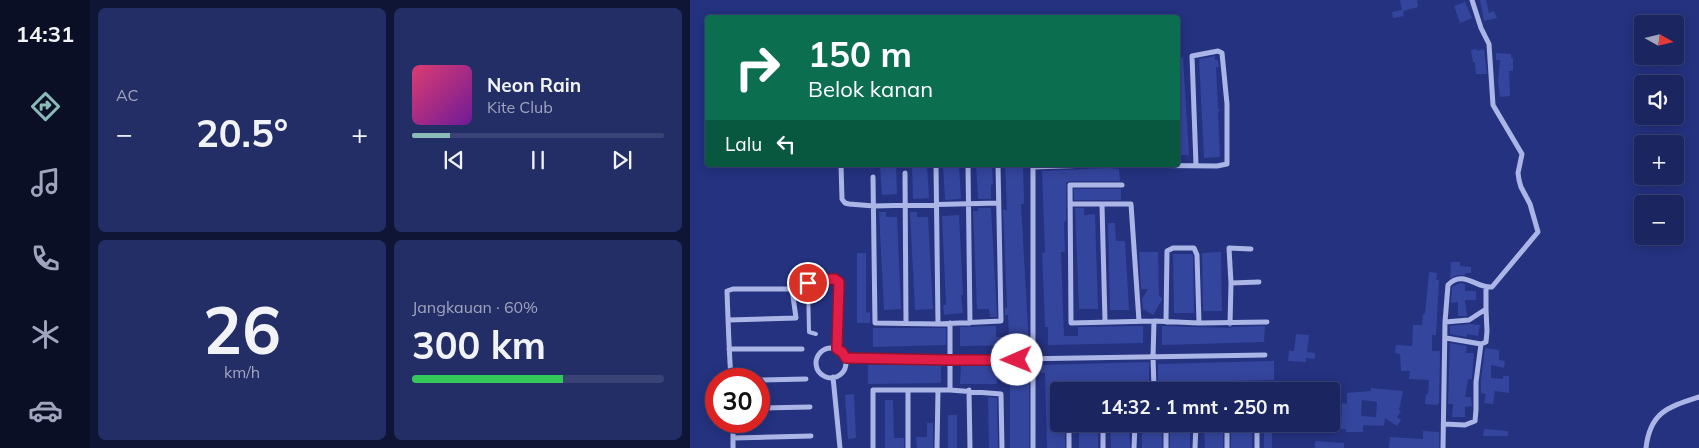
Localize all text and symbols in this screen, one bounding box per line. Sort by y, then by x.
north arrow [1634,15,1684,65]
map controls [1634,15,1684,245]
text: 14:31 [16,20,74,48]
text: 150 m [808,32,912,76]
icon: right [725,35,790,100]
text: Neon Rain [487,73,581,97]
text: Belok kanan [808,75,933,103]
button: sound [1634,75,1684,125]
text: AC [116,85,139,105]
icon: directions [28,89,63,124]
text: Kite Club [487,97,553,117]
text: 20.5° [196,109,288,157]
text: − [116,116,133,151]
text: + [351,116,368,151]
icon: left [772,130,800,158]
text: Lalu [725,132,762,156]
button: + [1634,135,1684,185]
icon: previous [440,146,468,174]
icon: pause [524,146,552,174]
icon: next [608,146,636,174]
icon: music [28,165,63,200]
button: − [1634,195,1684,245]
icon: phone [28,241,63,276]
pin [787,262,829,304]
icon: arrive [794,269,822,297]
text: 26 [203,289,281,370]
text: Jangkauan · 60% [412,297,538,317]
icon: climate [28,317,63,352]
text: 300 km [412,321,546,369]
position arrow [990,333,1042,385]
text: km/h [224,362,260,382]
speed limit sign: 30 [705,368,770,433]
icon: car [28,393,63,428]
text: 14:32 · 1 mnt · 250 m [1100,395,1290,419]

